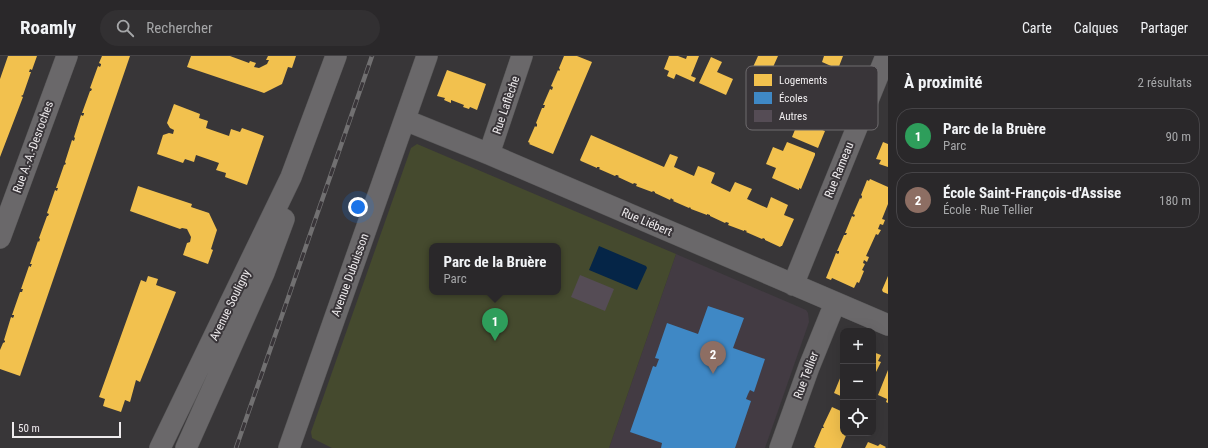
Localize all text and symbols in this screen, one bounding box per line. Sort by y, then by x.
search box [100,10,380,46]
text: Roamly [20,16,76,39]
icon: search [114,17,136,39]
text: Rechercher [146,19,213,37]
text: Carte [1022,20,1052,36]
text: Calques [1074,20,1118,36]
text: Partager [1140,20,1188,36]
legend [746,66,878,130]
text: À proximité [904,72,982,92]
street label: Rue Laflèche [490,74,523,136]
text: Logements [779,74,827,87]
text: 2 résultats [1138,75,1192,90]
text: Écoles [779,92,808,105]
street label: Rue A.-A.-Desroches [10,99,56,195]
text: Autres [779,110,807,123]
text: Parc de la Bruère [943,120,1046,138]
text: 1 [915,129,921,144]
text: 90 m [1165,129,1191,144]
text: Parc [943,138,966,153]
street label: Rue Rameau [821,140,857,200]
text: École Saint-François-d'Assise [943,184,1121,202]
text: 2 [915,193,921,208]
text: 180 m [1159,193,1191,208]
your location [348,197,368,217]
text: École · Rue Tellier [943,202,1033,217]
street label: Rue Liébert [620,205,675,239]
street label: Avenue Dubuisson [329,231,372,318]
popup [429,243,561,295]
text: Parc de la Bruère [443,253,547,271]
street label: Avenue Souligny [207,267,253,343]
text: Parc [443,271,467,286]
pin: 1 [482,308,508,341]
map controls [840,328,876,436]
button: + [840,328,876,364]
pin: 2 [700,341,726,374]
street label: Rue Tellier [791,349,821,400]
button: − [840,364,876,400]
button: locate [840,400,876,436]
scale bar [12,420,121,439]
text: 50 m [18,422,40,435]

